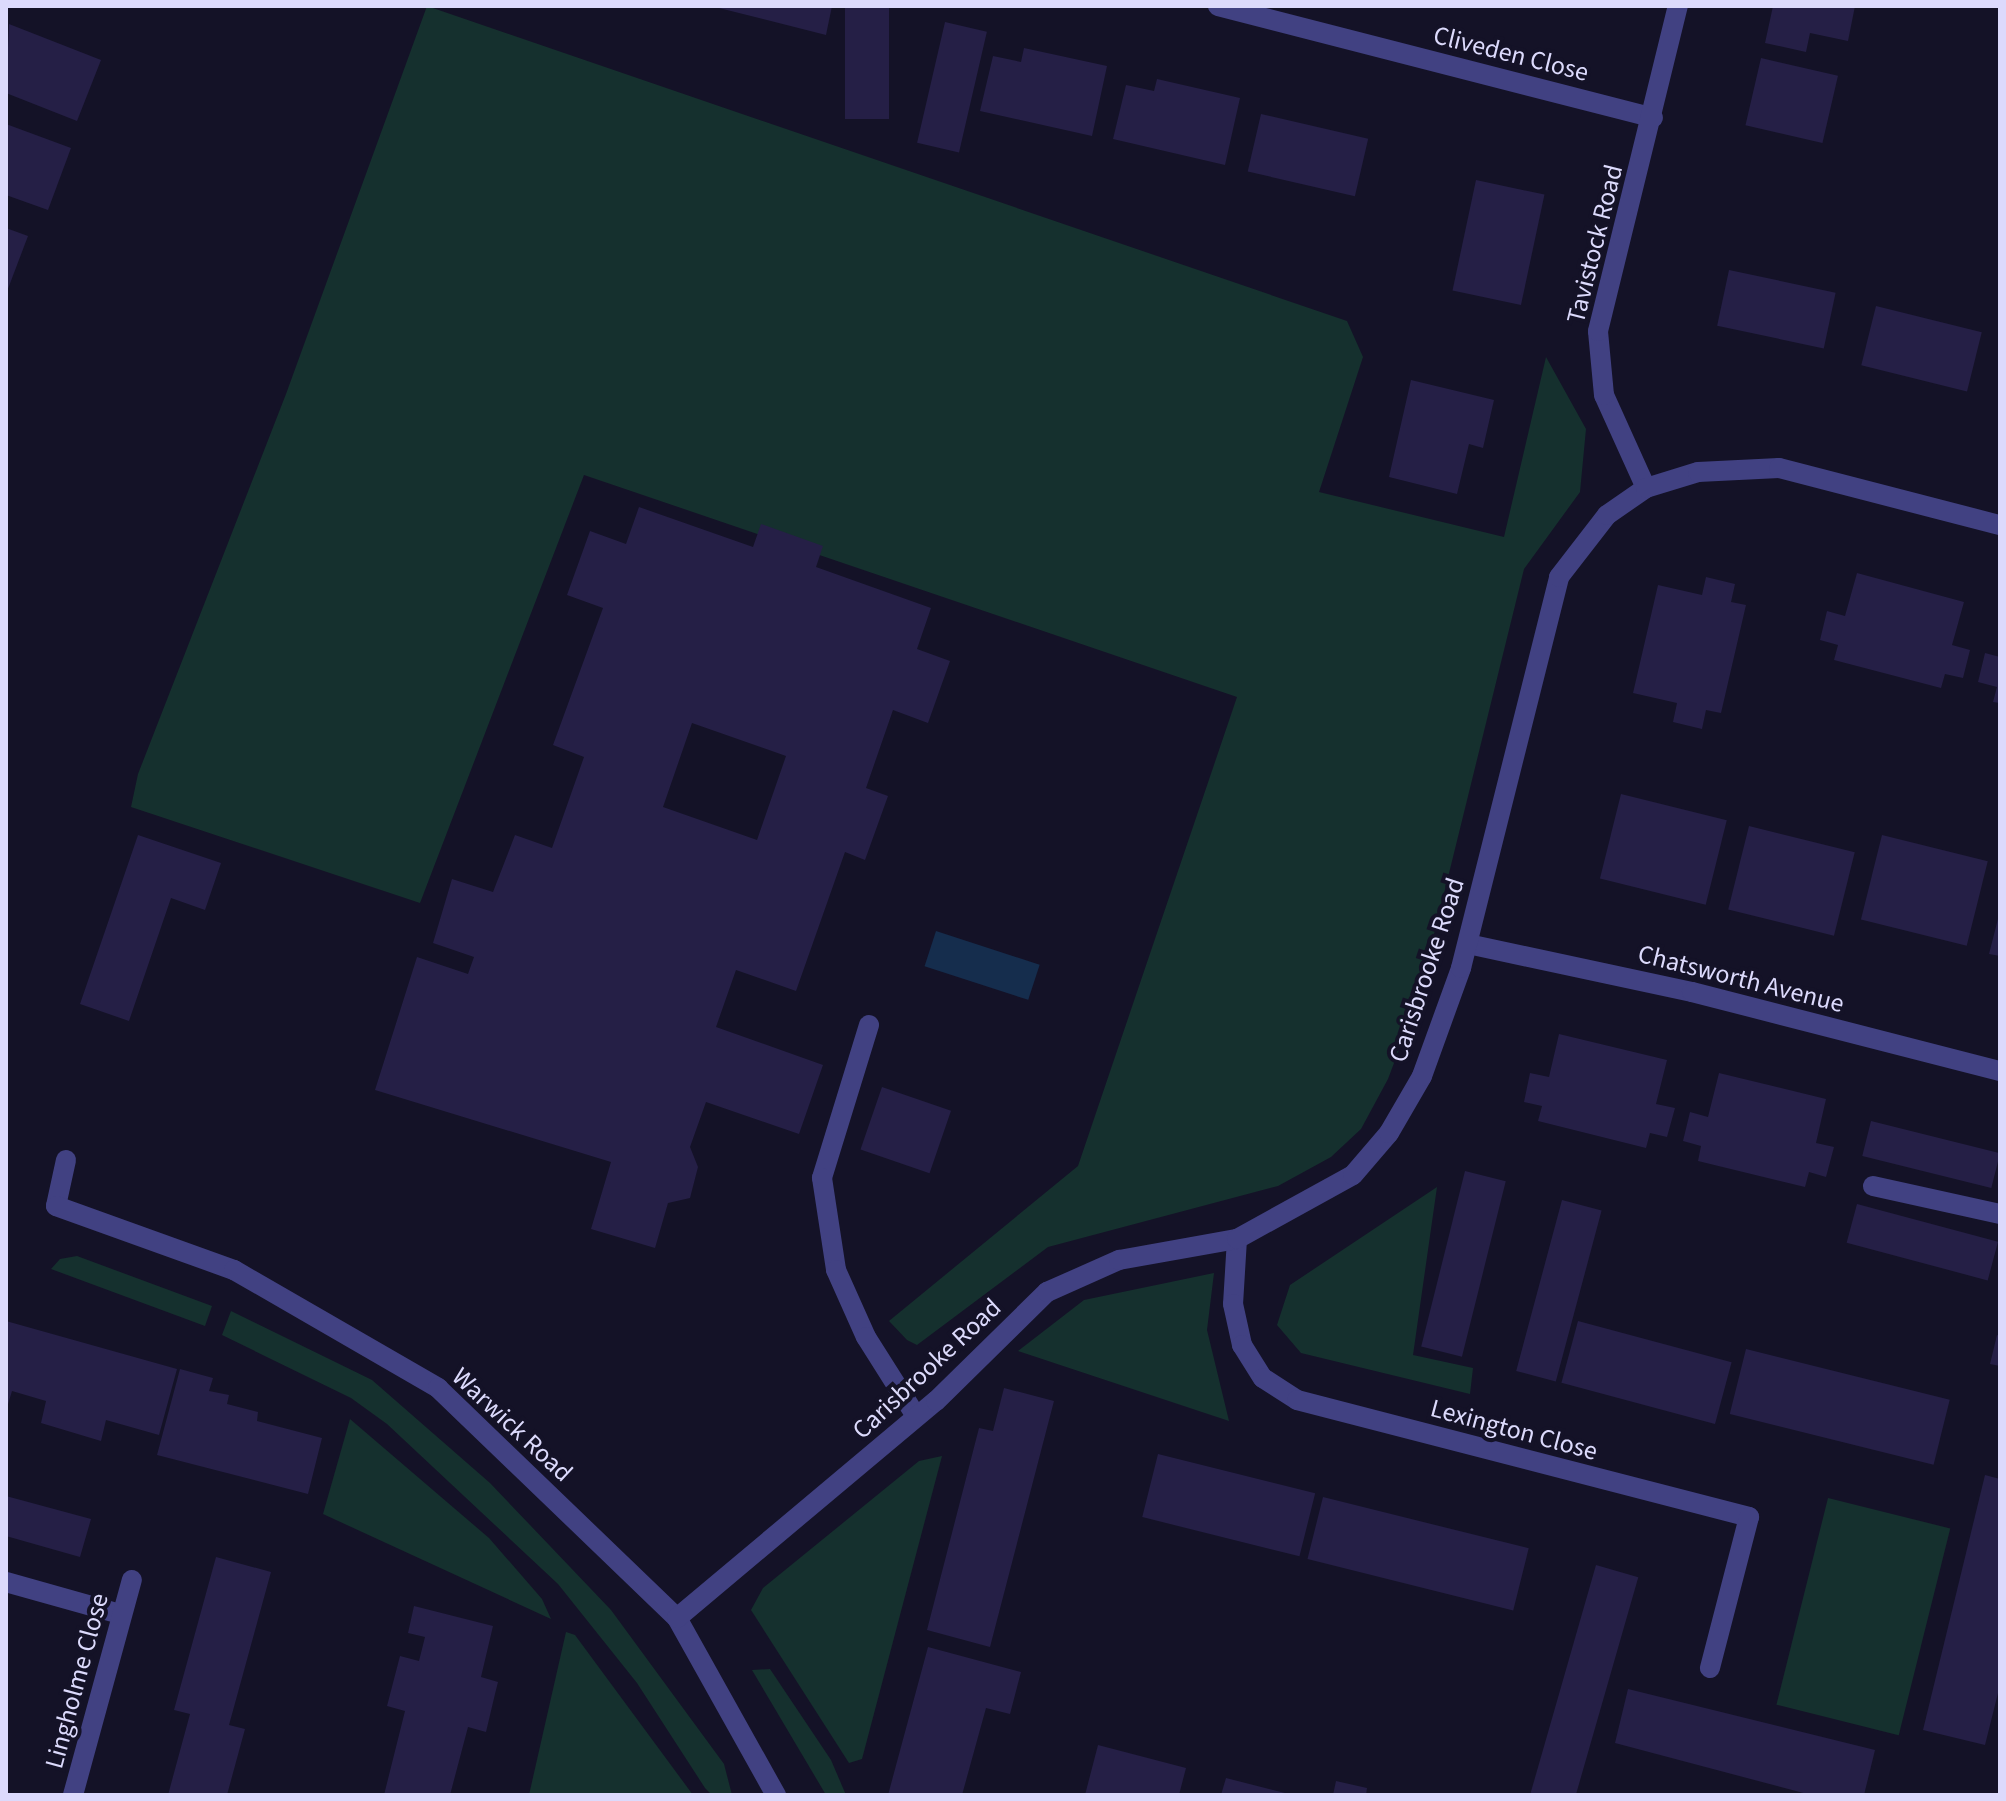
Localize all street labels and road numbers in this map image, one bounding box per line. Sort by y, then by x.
street label: Cliveden Close [1430,20,1592,88]
street label: Tavistock Road [1560,161,1630,327]
street label: Carisbrooke Road [1383,874,1471,1066]
street label: Chatsworth Avenue [1635,938,1847,1020]
street label: Carisbrooke Road [846,1292,1008,1446]
street label: Warwick Road [445,1361,579,1489]
street label: Lexington Close [1427,1393,1601,1467]
street label: Lingholme Close [39,1590,115,1772]

